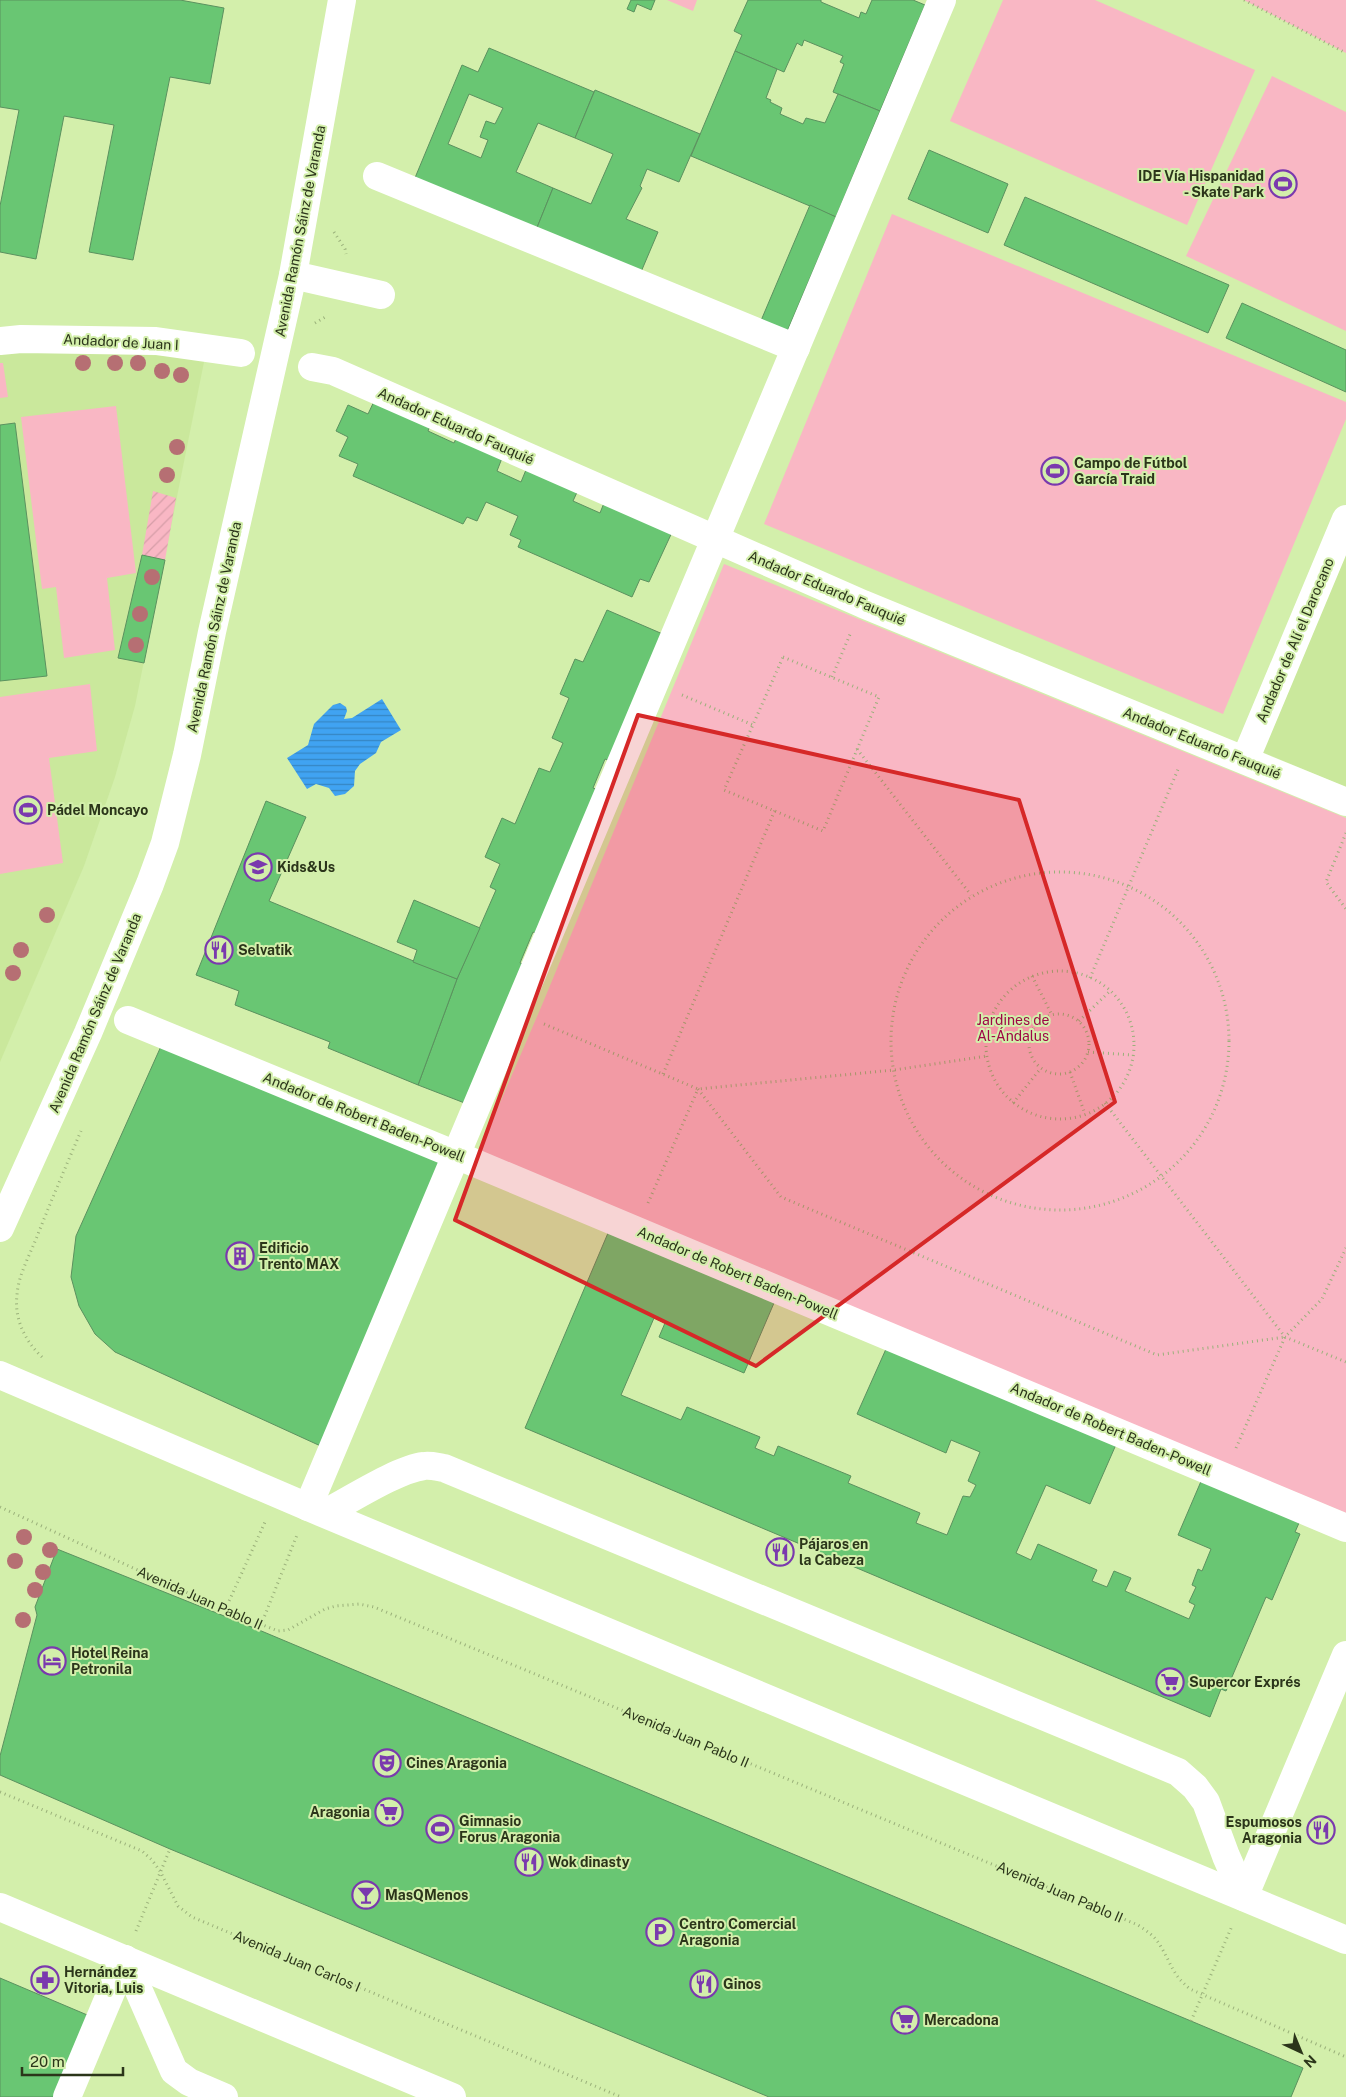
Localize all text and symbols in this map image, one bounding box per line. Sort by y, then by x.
street label: Avenida Ramón Sáinz de Varanda [272,124,328,338]
place label: IDE Vía Hispanidad - Skate Park [1138,168,1264,200]
sports icon: IDE Vía Hispanidad - Skate Park [1268,169,1298,199]
street label: Andador de Juan I [63,331,179,353]
street label: Andador Eduardo Fauquié [376,384,537,468]
place label: Campo de Fútbol García Traid [1074,455,1188,487]
sports icon: Campo de Fútbol García Traid [1040,456,1070,486]
street label: Avenida Ramón Sáinz de Varanda [184,520,244,734]
street label: Andador Eduardo Fauquié [746,548,908,628]
street label: Andador de Alí el Darocano [1253,555,1337,725]
street label: Andador Eduardo Fauquié [1121,704,1283,782]
sports icon: Pádel Moncayo [13,795,43,825]
place label: Pádel Moncayo [47,802,148,818]
school or university icon: Kids&Us [243,852,273,882]
place label: Kids&Us [277,859,335,875]
street label: Avenida Ramón Sáinz de Varanda [46,911,144,1115]
restaurant icon: Selvatik [204,935,234,965]
place label: Selvatik [238,942,292,958]
park label: Jardines de Al-Ándalus [976,1012,1050,1044]
street label: Andador de Robert Baden-Powell [261,1069,467,1165]
street label: Andador de Robert Baden-Powell [635,1223,841,1323]
place label: Edificio Trento MAX [259,1240,339,1272]
building icon: Edificio Trento MAX [225,1241,255,1271]
street label: Andador de Robert Baden-Powell [1008,1379,1214,1479]
place label: Pájaros en la Cabeza [799,1536,868,1568]
restaurant icon: Pájaros en la Cabeza [765,1537,795,1567]
street label: Avenida Juan Pablo II [135,1563,265,1633]
place label: Hotel Reina Petronila [71,1645,148,1677]
hotel icon: Hotel Reina Petronila [37,1646,67,1676]
supermarket icon: Supercor Exprés [1155,1667,1185,1697]
place label: Supercor Exprés [1189,1674,1301,1690]
street label: Avenida Juan Pablo II [620,1703,752,1771]
theatre icon: Cines Aragonia [372,1748,402,1778]
place label: Cines Aragonia [406,1755,507,1771]
supermarket icon: Aragonia [374,1797,404,1827]
place label: Aragonia [310,1804,370,1820]
place label: Gimnasio Forus Aragonia [459,1813,560,1845]
sports icon: Gimnasio Forus Aragonia [425,1814,455,1844]
place label: Espumosos Aragonia [1226,1814,1302,1846]
restaurant icon: Espumosos Aragonia [1306,1815,1336,1845]
restaurant icon: Wok dinasty [514,1847,544,1877]
place label: Wok dinasty [548,1854,630,1870]
street label: Avenida Juan Pablo II [994,1858,1126,1926]
bar icon: MasQMenos [351,1880,381,1910]
place label: MasQMenos [385,1887,468,1903]
place label: Centro Comercial Aragonia [679,1916,797,1948]
parking icon: Centro Comercial Aragonia [645,1917,675,1947]
street label: Avenida Juan Carlos I [231,1927,363,1995]
place label: Hernández Vitoria, Luis [64,1964,143,1996]
pharmacy icon: Hernández Vitoria, Luis [30,1965,60,1995]
restaurant icon: Ginos [689,1969,719,1999]
place label: Ginos [723,1976,761,1992]
supermarket icon: Mercadona [890,2005,920,2035]
place label: Mercadona [924,2012,999,2028]
north arrow [1276,2027,1326,2077]
scale bar [22,2044,124,2076]
text: N [1301,2052,1320,2071]
text: 20 m [30,2053,65,2070]

